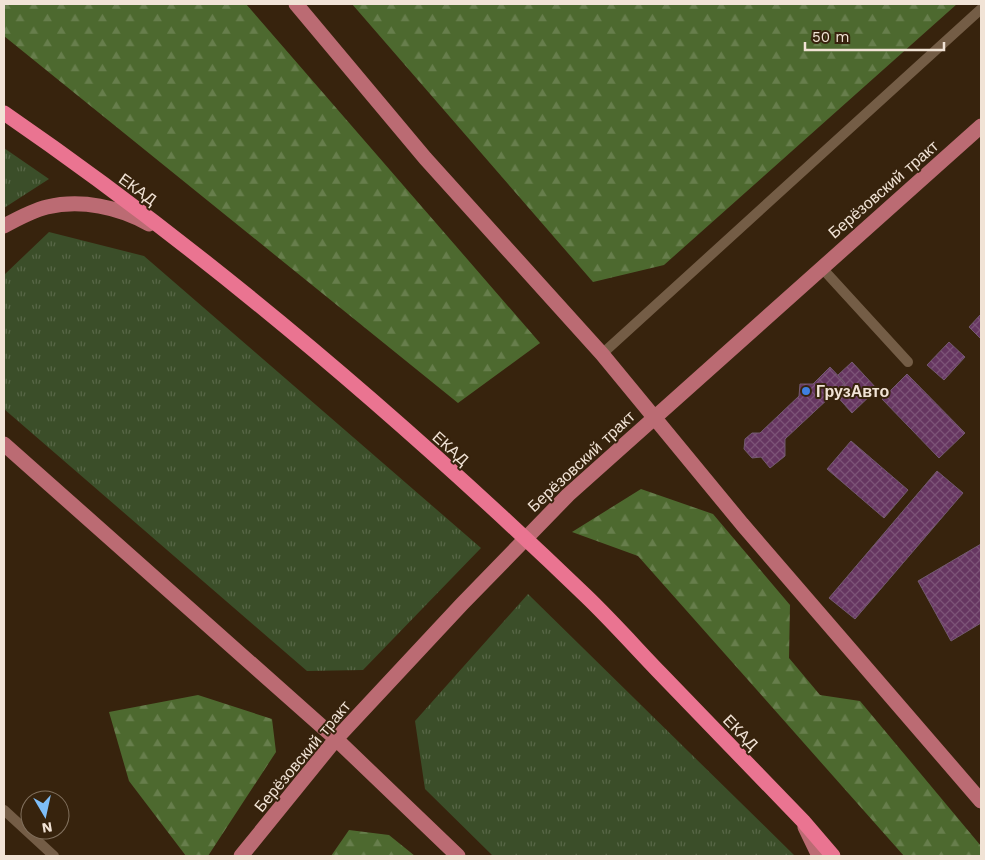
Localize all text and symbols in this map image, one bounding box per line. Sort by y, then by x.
scale bar [805,20,944,52]
text: 50 m [812,28,849,46]
street label: Берёзовский тракт [824,136,943,242]
street label: ЕКАД [115,169,160,210]
place label: ГрузАвто [816,382,889,401]
marker: ГрузАвто [800,385,812,397]
street label: Берёзовский тракт [524,406,639,516]
street label: ЕКАД [429,427,473,470]
street label: Берёзовский тракт [250,696,355,816]
street label: ЕКАД [719,711,762,754]
north arrow [20,790,70,840]
text: N [41,819,53,837]

